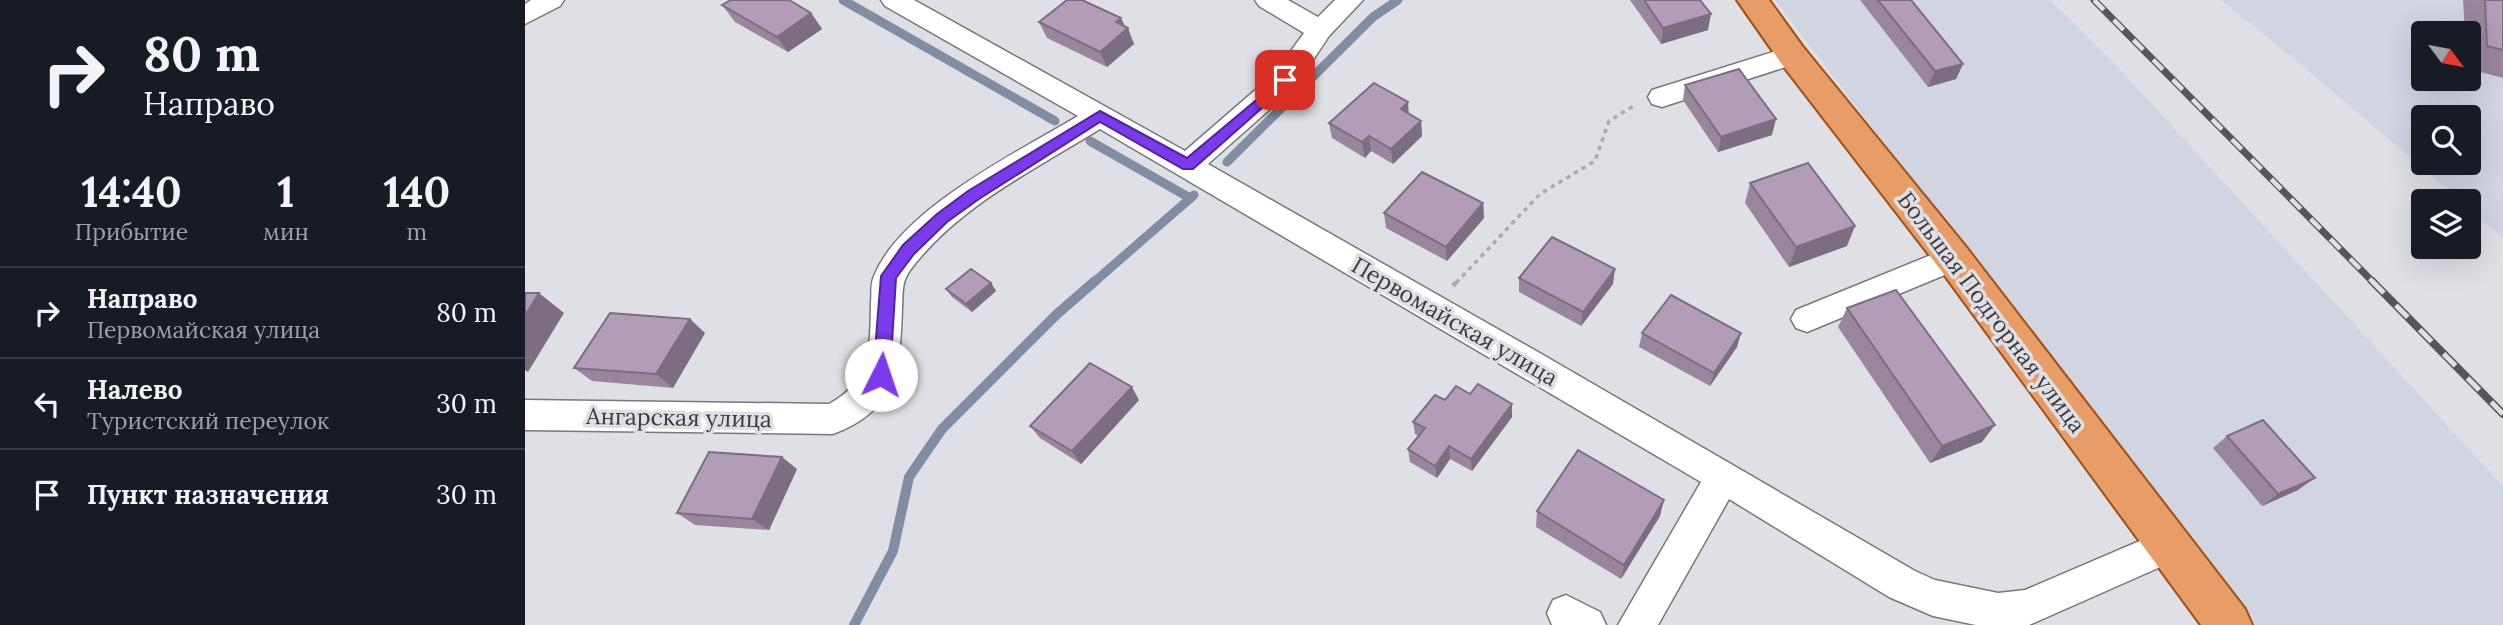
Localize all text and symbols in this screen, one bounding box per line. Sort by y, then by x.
north arrow [2411,21,2481,91]
map controls [2411,21,2481,259]
text: 80 m [143,22,260,84]
icon: right [28,28,119,119]
pin [1255,50,1315,110]
icon: arrive [1266,61,1304,99]
text: Направо [143,83,275,124]
button: search [2411,105,2481,175]
text: 14:40 [81,165,182,219]
text: 1 [277,165,294,219]
text: 140 [383,165,450,219]
street label: Большая Подгорная улица [1892,186,2092,439]
button: layers [2411,189,2481,259]
text: Прибытие [75,217,188,246]
text: мин [263,217,309,246]
text: m [407,217,427,246]
street label: Первомайская улица [1347,250,1563,392]
text: Направо [87,282,198,315]
icon: right [28,294,66,332]
text: 80 m [436,296,497,329]
text: Первомайская улица [87,315,320,344]
position arrow [844,338,918,412]
text: Налево [87,373,183,406]
icon: left [28,385,66,423]
text: 30 m [436,387,497,420]
street label: Ангарская улица [585,401,772,433]
text: Туристский переулок [87,406,329,435]
icon: arrive [28,476,66,514]
text: Пункт назначения [87,478,329,511]
text: 30 m [436,478,497,511]

